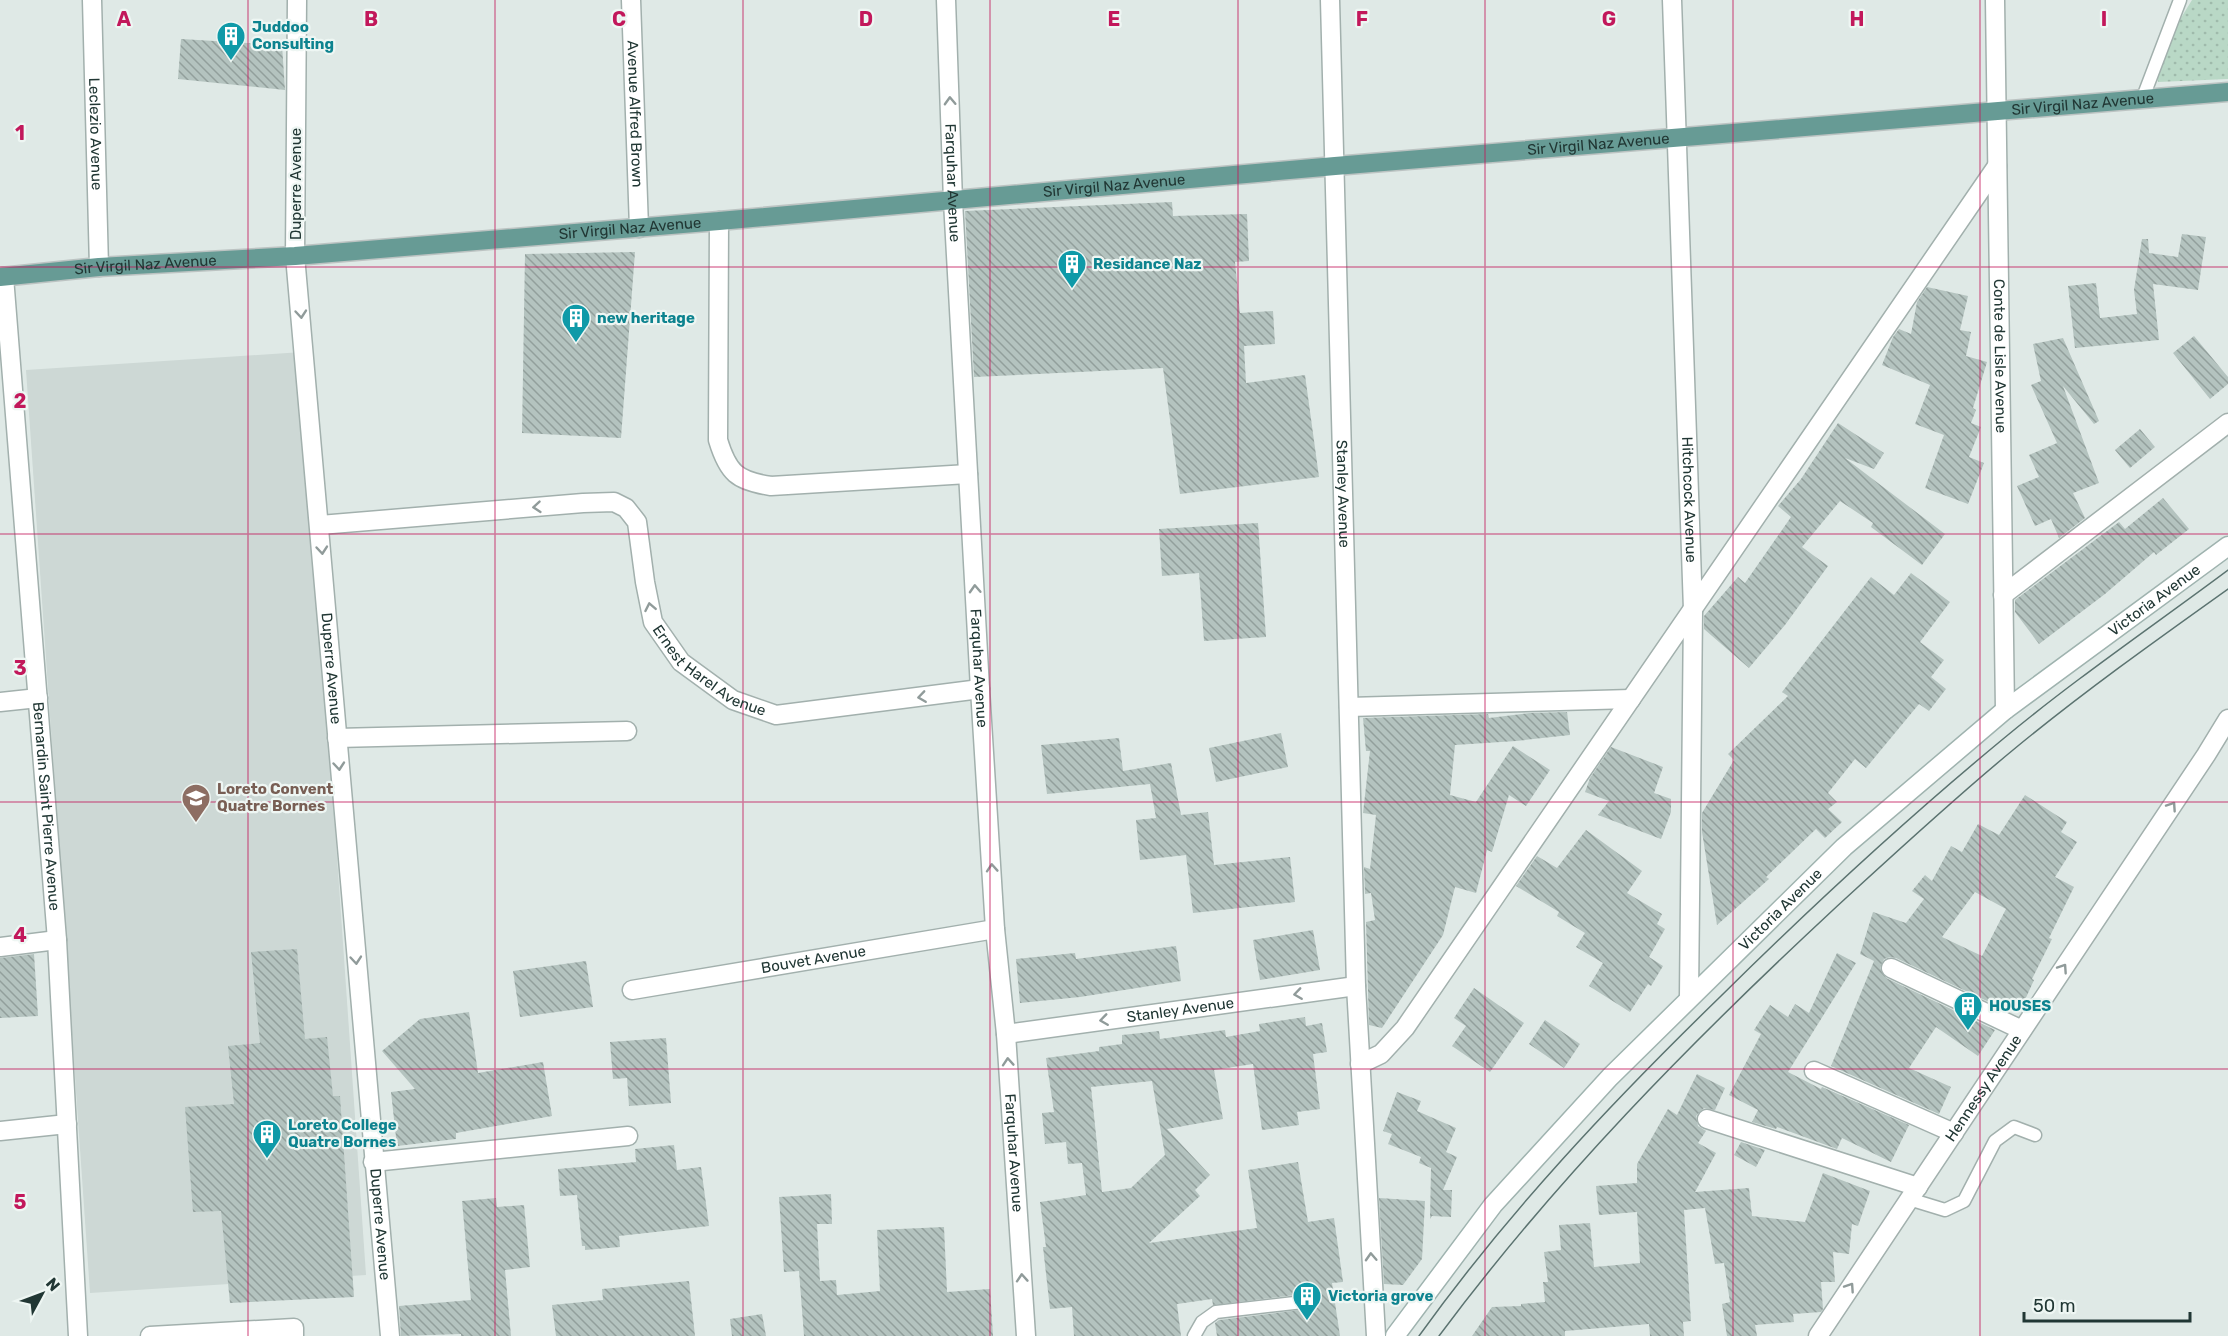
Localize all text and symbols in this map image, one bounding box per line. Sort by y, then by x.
text: A [117,7,132,31]
text: B [364,7,378,31]
text: C [612,7,626,31]
text: D [859,7,873,31]
text: E [1108,7,1120,31]
text: F [1356,7,1368,31]
text: G [1602,7,1616,31]
text: H [1850,7,1864,31]
text: I [2101,7,2107,31]
place label: Juddoo Consulting [252,18,334,53]
building icon: Juddoo Consulting [215,20,247,62]
street label: Avenue Alfred Brown [623,40,647,188]
street label: Leclezio Avenue [85,77,106,191]
street label: Sir Virgil Naz Avenue [2011,89,2155,119]
one-way arrow [943,96,956,105]
text: 1 [15,121,25,145]
street label: Farquhar Avenue [941,123,964,243]
street label: Duperre Avenue [287,128,305,240]
street label: Sir Virgil Naz Avenue [1527,129,1670,159]
street label: Sir Virgil Naz Avenue [1042,170,1186,201]
street label: Sir Virgil Naz Avenue [558,214,702,243]
building icon: Residance Naz [1056,248,1088,290]
street label: Sir Virgil Naz Avenue [73,251,217,278]
place label: Residance Naz [1093,255,1202,273]
street label: Conte de Lisle Avenue [1990,279,2010,433]
building icon: new heritage [560,302,592,344]
place label: new heritage [597,309,695,327]
one-way arrow [294,310,307,319]
text: 2 [14,389,27,413]
street label: Hitchcock Avenue [1678,436,1700,563]
street label: Stanley Avenue [1333,440,1353,548]
one-way arrow [532,500,541,513]
one-way arrow [315,546,328,555]
street label: Victoria Avenue [2105,560,2204,640]
one-way arrow [968,585,981,594]
one-way arrow [644,602,657,612]
street label: Farquhar Avenue [967,608,991,728]
street label: Duperre Avenue [317,612,345,725]
street label: Ernest Harel Avenue [649,621,768,720]
text: 3 [13,656,27,680]
one-way arrow [918,690,927,703]
street label: Bernardin Saint Pierre Avenue [29,701,64,911]
one-way arrow [333,761,346,770]
place label: Loreto Convent Quatre Bornes [217,780,333,815]
school or university icon: Loreto Convent Quatre Bornes [180,782,212,824]
one-way arrow [2165,802,2176,813]
one-way arrow [985,863,998,872]
street label: Victoria Avenue [1735,865,1826,954]
text: 4 [13,923,27,947]
street label: Bouvet Avenue [760,942,867,977]
one-way arrow [349,955,362,964]
one-way arrow [2056,964,2068,974]
one-way arrow [1293,988,1302,1000]
building icon: HOUSES [1952,990,1984,1032]
street label: Stanley Avenue [1126,994,1235,1026]
place label: HOUSES [1989,997,2051,1015]
one-way arrow [1100,1014,1109,1026]
street label: Hennessy Avenue [1941,1031,2026,1145]
one-way arrow [1001,1058,1014,1067]
street label: Farquhar Avenue [1001,1093,1027,1213]
place label: Loreto College Quatre Bornes [288,1116,397,1151]
building icon: Loreto College Quatre Bornes [251,1118,283,1160]
street label: Duperre Avenue [366,1168,394,1281]
text: 5 [14,1190,27,1214]
one-way arrow [1365,1252,1378,1261]
north arrow [12,1264,72,1324]
one-way arrow [1016,1273,1029,1282]
text: N [42,1274,64,1295]
building icon: Victoria grove [1291,1280,1323,1322]
one-way arrow [1843,1283,1854,1294]
scale bar [2024,1285,2190,1323]
place label: Victoria grove [1328,1287,1433,1305]
text: 50 m [2033,1295,2076,1317]

